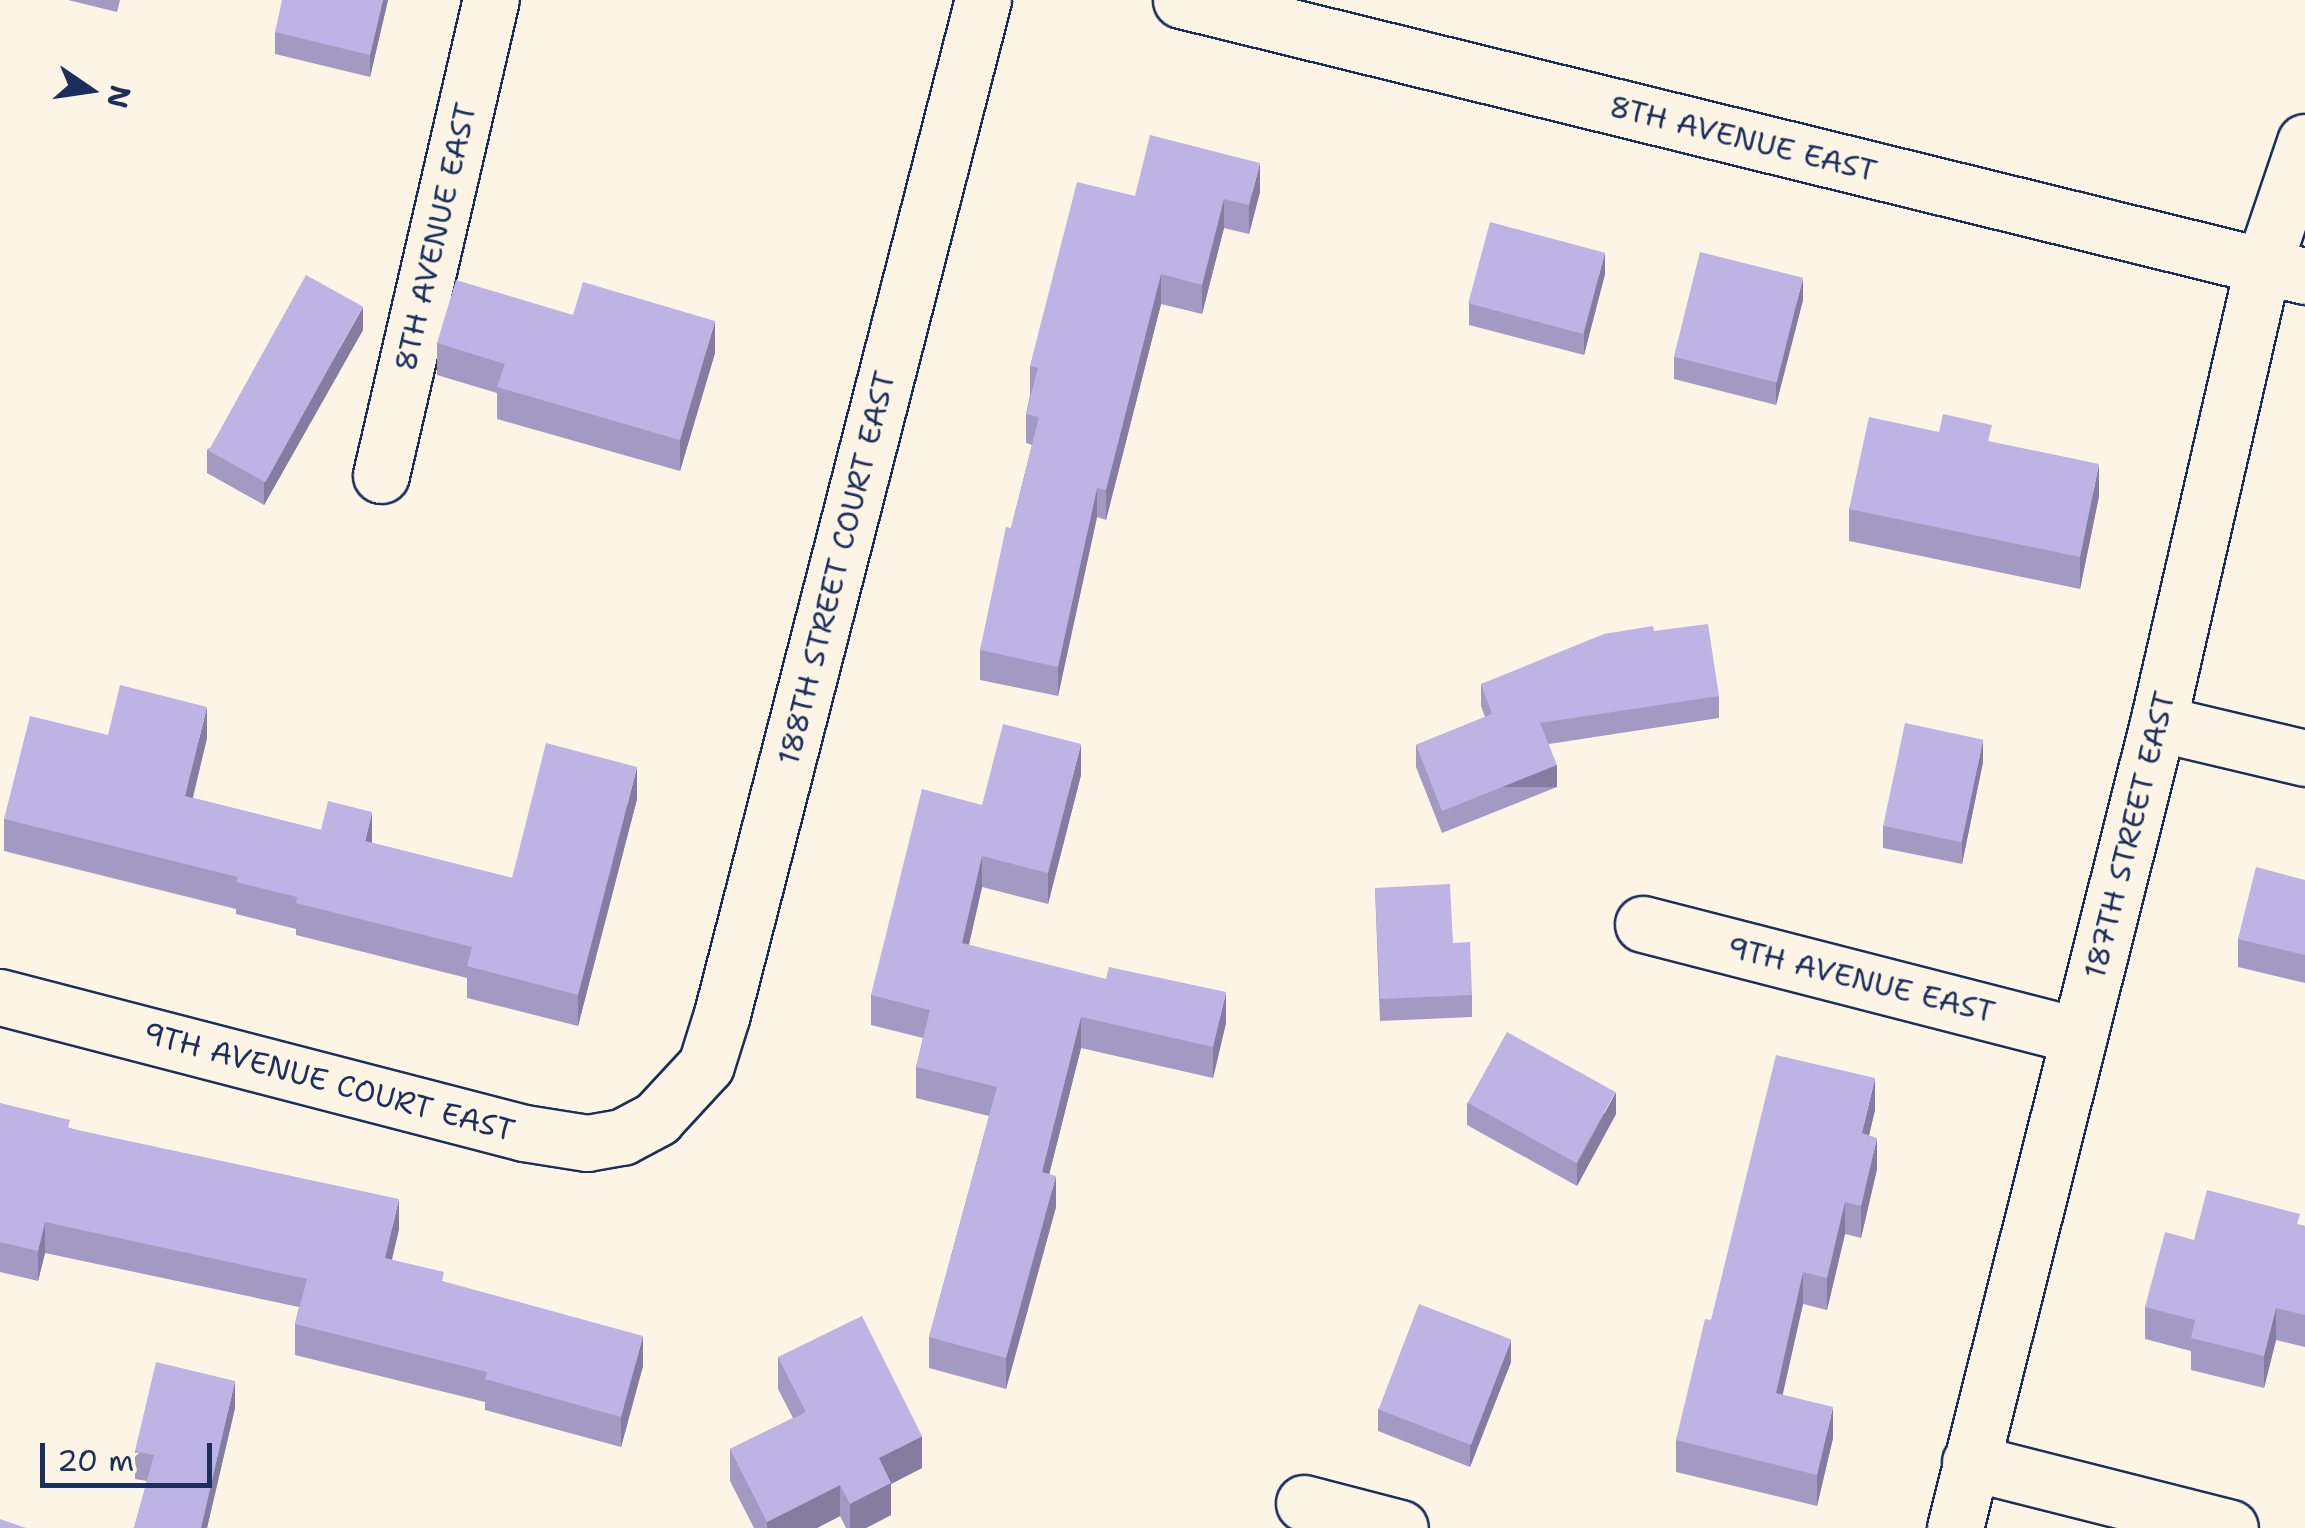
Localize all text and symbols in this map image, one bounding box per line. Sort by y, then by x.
north arrow [40,40,140,140]
text: N [98,82,140,112]
street label: 8TH AVENUE EAST [1606,88,1880,190]
street label: 8TH AVENUE EAST [388,99,484,375]
street label: 188TH STREET COURT EAST [771,367,903,769]
street label: 187TH STREET EAST [2077,688,2183,982]
street label: 9TH AVENUE EAST [1723,929,1999,1031]
street label: 9TH AVENUE COURT EAST [139,1015,519,1149]
scale bar [45,1423,218,1485]
text: 20 m [57,1440,134,1481]

